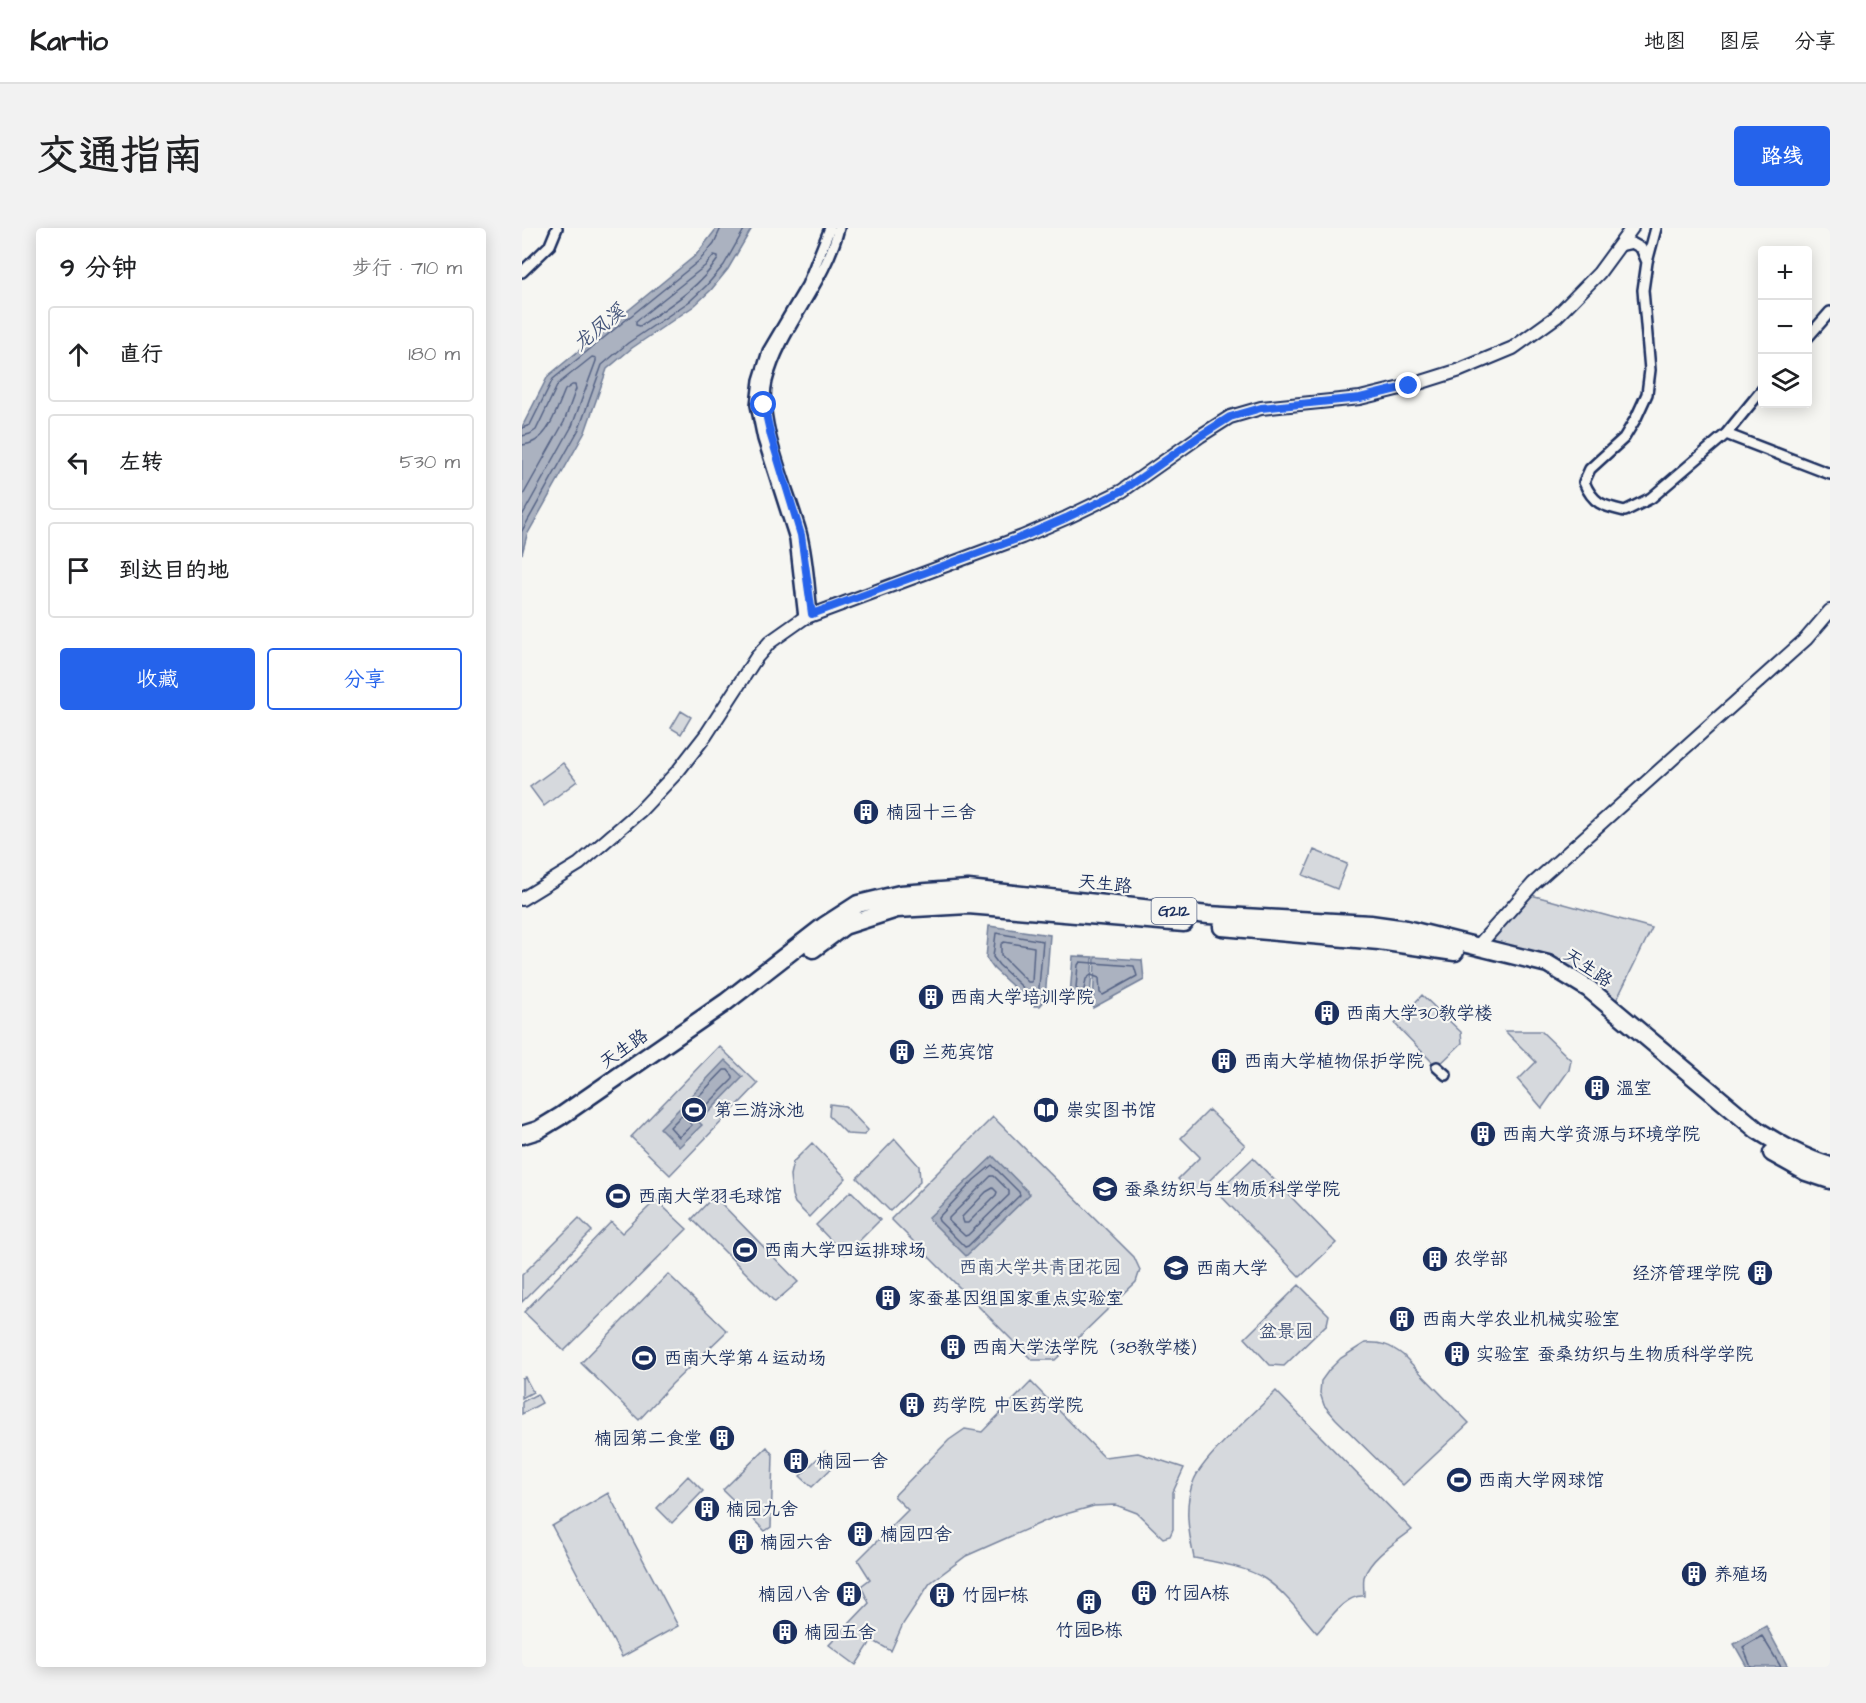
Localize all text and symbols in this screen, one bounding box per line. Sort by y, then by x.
text: Kartio [30,22,108,61]
text: 地图 [1644,27,1686,56]
text: 图层 [1719,27,1761,56]
text: 分享 [1794,27,1836,56]
button: 路线 [1734,126,1830,186]
text: 交通指南 [36,128,204,186]
map controls [1758,246,1812,408]
button: + [1758,246,1812,300]
text: 9 分钟 [60,250,137,286]
text: 步行 · 710 m [352,254,462,282]
water label: 龙凤溪 [567,298,632,358]
button: − [1758,300,1812,354]
icon: ahead [62,338,95,371]
text: 直行 [119,339,163,370]
text: 180 m [408,340,460,368]
button: layers [1758,354,1812,408]
route end [1395,372,1421,398]
route start [750,391,776,417]
icon: left [62,446,95,479]
text: 左转 [119,447,163,478]
text: 530 m [399,448,460,476]
icon: arrive [62,554,95,587]
text: 到达目的地 [119,555,229,586]
button: 收藏 [60,648,255,710]
button: 分享 [267,648,462,710]
building icon: 楠园十三舍 [851,797,881,827]
place label: 楠园十三舍 [886,800,976,825]
street label: 天生路 [1077,869,1133,899]
road number: G212 [1152,898,1196,924]
street label: 天生路 [1559,943,1617,993]
building icon: 西南大学培训学院 [916,982,946,1012]
place label: 西南大学培训学院 [950,985,1094,1010]
building icon: 西南大学30教学楼 [1312,998,1342,1028]
place label: 西南大学30教学楼 [1346,1001,1493,1026]
street label: 天生路 [595,1023,653,1075]
building icon: 兰苑宾馆 [887,1037,917,1067]
place label: 兰苑宾馆 [922,1040,994,1065]
building icon: 西南大学植物保护学院 [1209,1046,1239,1076]
place label: 西南大学植物保护学院 [1244,1049,1424,1074]
building icon: 温室 [1582,1073,1612,1103]
place label: 温室 [1616,1076,1652,1101]
sports icon: 第三游泳池 [679,1095,709,1125]
library icon: 崇实图书馆 [1031,1095,1061,1125]
place label: 第三游泳池 [714,1098,804,1123]
place label: 崇实图书馆 [1066,1098,1156,1123]
building icon: 西南大学资源与环境学院 [1468,1119,1498,1149]
place label: 西南大学资源与环境学院 [1502,1122,1700,1147]
school or university icon: 蚕桑纺织与生物质科学学院 [1090,1174,1120,1204]
place label: 蚕桑纺织与生物质科学学院 [1124,1177,1340,1202]
sports icon: 西南大学羽毛球馆 [603,1181,633,1211]
place label: 西南大学羽毛球馆 [638,1184,782,1209]
sports icon: 西南大学四运排球场 [730,1235,760,1265]
place label: 西南大学四运排球场 [764,1238,926,1263]
building icon: 农学部 [1420,1244,1450,1274]
place label: 农学部 [1454,1247,1508,1272]
school or university icon: 西南大学 [1161,1253,1191,1283]
park label: 西南大学共青团花园 [959,1255,1121,1280]
place label: 西南大学 [1196,1256,1268,1281]
building icon: 经济管理学院 [1745,1258,1775,1288]
place label: 经济管理学院 [1632,1261,1740,1286]
building icon: 家蚕基因组国家重点实验室 [873,1283,903,1313]
place label: 家蚕基因组国家重点实验室 [908,1286,1124,1311]
building icon: 西南大学农业机械实验室 [1387,1304,1417,1334]
place label: 西南大学农业机械实验室 [1422,1307,1620,1332]
park label: 盆景园 [1259,1319,1313,1344]
building icon: 西南大学法学院（38教学楼） [938,1332,968,1362]
place label: 西南大学法学院（38教学楼） [972,1335,1209,1360]
building icon: 实验室 蚕桑纺织与生物质科学学院 [1442,1339,1472,1369]
place label: 实验室 蚕桑纺织与生物质科学学院 [1476,1342,1753,1367]
sports icon: 西南大学第４运动场 [629,1343,659,1373]
place label: 西南大学第４运动场 [664,1346,826,1371]
building icon: 药学院 中医药学院 [897,1390,927,1420]
place label: 药学院 中医药学院 [932,1393,1083,1418]
building icon: 楠园第二食堂 [707,1423,737,1453]
place label: 楠园第二食堂 [594,1426,702,1451]
building icon: 楠园一舍 [781,1446,811,1476]
place label: 楠园一舍 [816,1449,888,1474]
sports icon: 西南大学网球馆 [1444,1465,1474,1495]
place label: 西南大学网球馆 [1478,1468,1604,1493]
building icon: 楠园九舍 [692,1494,722,1524]
place label: 楠园九舍 [726,1497,798,1522]
building icon: 楠园四舍 [845,1519,875,1549]
place label: 楠园四舍 [880,1522,952,1547]
building icon: 楠园六舍 [726,1527,756,1557]
place label: 楠园六舍 [760,1530,832,1555]
building icon: 养殖场 [1679,1559,1709,1589]
place label: 养殖场 [1714,1562,1768,1587]
building icon: 竹园A栋 [1129,1578,1159,1608]
building icon: 楠园八舍 [834,1579,864,1609]
building icon: 竹园F栋 [927,1580,957,1610]
place label: 竹园A栋 [1164,1581,1230,1606]
place label: 楠园八舍 [758,1582,830,1607]
place label: 竹园F栋 [962,1583,1028,1608]
building icon: 竹园B栋 [1074,1587,1104,1617]
building icon: 楠园五舍 [770,1617,800,1647]
place label: 竹园B栋 [1056,1618,1122,1643]
place label: 楠园五舍 [804,1620,876,1645]

